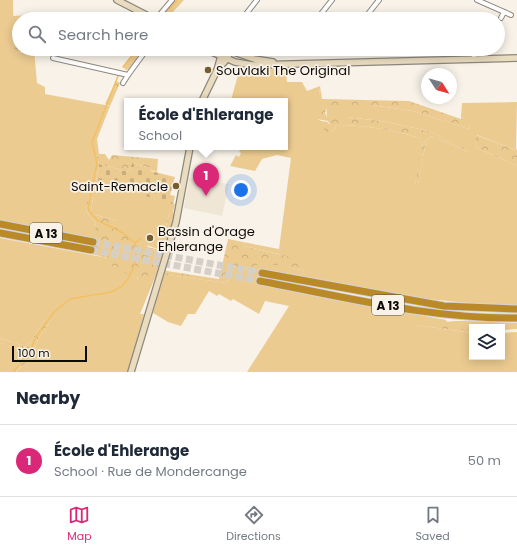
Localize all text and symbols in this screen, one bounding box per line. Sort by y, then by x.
search box [12,12,505,56]
icon: search [26,23,48,45]
text: Search here [58,24,148,45]
place label: Souvlaki The Original [216,61,350,80]
marker: Souvlaki The Original [203,65,213,75]
north arrow [421,68,457,104]
popup [124,98,288,150]
text: École d'Ehlerange [138,104,274,125]
text: School [138,126,182,145]
pin: 1 [193,163,219,196]
place label: Saint-Remacle [71,177,168,196]
your location [231,180,251,200]
marker: Saint-Remacle [171,181,181,191]
place label: Bassin d'Orage Ehlerange [158,222,255,256]
road number: A 13 [30,223,62,243]
marker: Bassin d'Orage Ehlerange [145,233,155,243]
road number: A 13 [372,295,404,315]
map controls [469,324,505,360]
button: layers [469,324,505,360]
scale bar [12,344,87,363]
text: 100 m [18,345,50,361]
text: Nearby [16,386,80,410]
text: École d'Ehlerange [54,440,189,461]
text: 1 [27,451,31,470]
text: 50 m [468,451,501,470]
text: School · Rue de Mondercange [54,462,247,481]
tab: Map [67,504,92,545]
tab: Directions [226,504,281,545]
tab: Saved [415,504,450,545]

